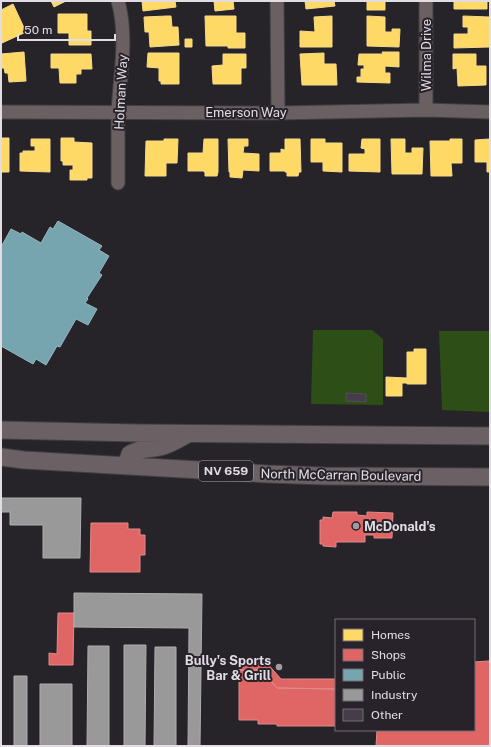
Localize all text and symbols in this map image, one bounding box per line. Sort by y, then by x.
scale bar [18,16,115,42]
street label: Wilma Drive [419,19,434,91]
text: 50 m [24,23,52,37]
street label: Holman Way [112,54,130,130]
street label: Emerson Way [205,105,287,120]
road number: NV 659 [199,461,253,481]
street label: North McCarran Boulevard [260,466,422,484]
place label: McDonald's [364,519,436,534]
marker: McDonald's [351,521,361,531]
legend [335,619,475,731]
text: Homes [371,628,410,642]
text: Shops [371,648,406,662]
place label: Bully's Sports Bar & Grill [185,653,271,683]
marker: Bully's Sports Bar & Grill [274,662,284,672]
text: Public [371,668,406,682]
text: Industry [371,688,418,702]
text: Other [371,708,403,722]

